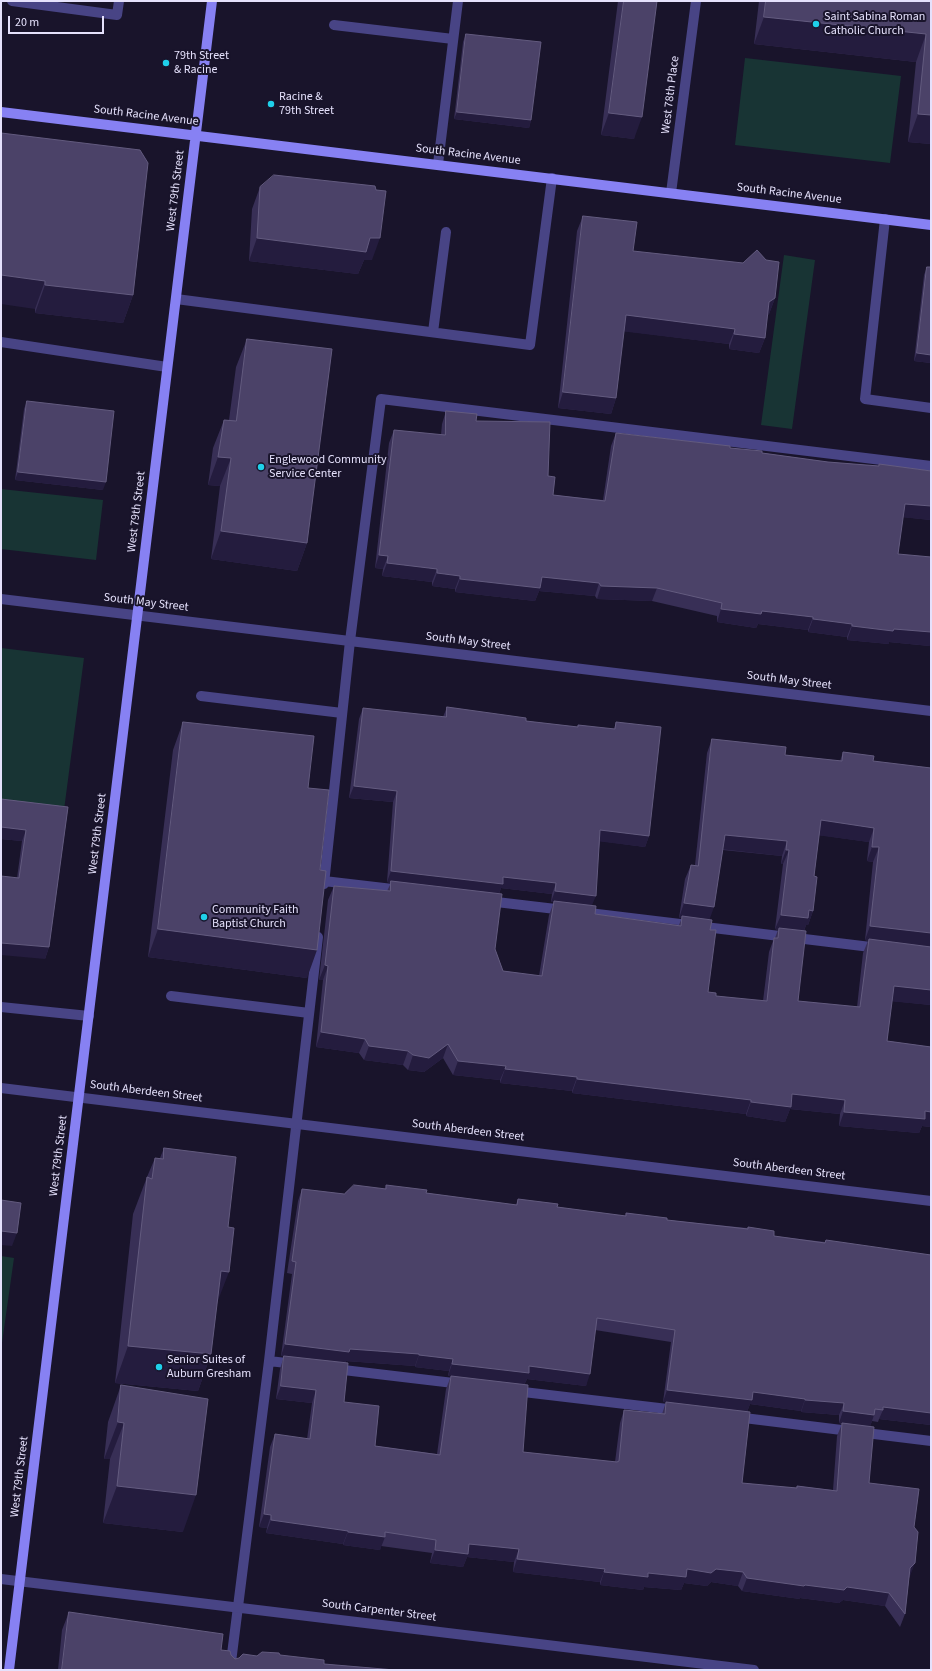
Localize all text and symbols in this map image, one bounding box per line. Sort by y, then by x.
scale bar [10,8,106,34]
place label: Saint Sabina Roman Catholic Church [824,10,925,38]
text: 20 m [15,14,39,31]
marker: Saint Sabina Roman Catholic Church [811,19,821,29]
place label: 79th Street & Racine [174,49,229,77]
street label: West 78th Place [659,55,683,135]
marker: 79th Street & Racine [161,58,171,68]
place label: Racine & 79th Street [279,90,334,118]
marker: Racine & 79th Street [266,99,276,109]
street label: South Racine Avenue [93,102,199,130]
street label: South Racine Avenue [415,141,521,169]
street label: West 79th Street [164,150,188,232]
street label: South Racine Avenue [736,180,842,208]
place label: Englewood Community Service Center [269,453,387,481]
marker: Englewood Community Service Center [256,462,266,472]
street label: West 79th Street [125,471,149,553]
street label: South May Street [103,591,189,615]
street label: South May Street [425,630,511,654]
street label: South May Street [746,669,832,693]
street label: West 79th Street [86,793,110,875]
place label: Community Faith Baptist Church [212,903,298,931]
marker: Community Faith Baptist Church [199,912,209,922]
street label: South Aberdeen Street [89,1078,203,1106]
street label: West 79th Street [47,1115,71,1197]
street label: South Aberdeen Street [411,1117,525,1145]
street label: South Aberdeen Street [732,1156,846,1184]
place label: Senior Suites of Auburn Gresham [167,1353,251,1381]
marker: Senior Suites of Auburn Gresham [154,1362,164,1372]
street label: West 79th Street [8,1436,32,1518]
street label: South Carpenter Street [321,1597,437,1625]

